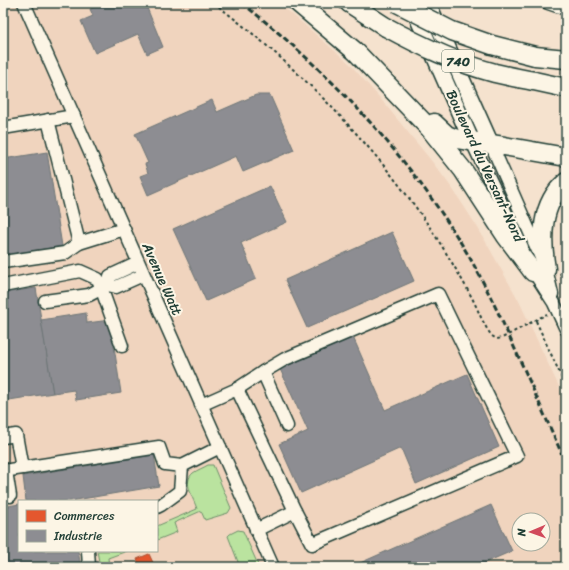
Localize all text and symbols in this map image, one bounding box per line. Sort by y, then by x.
road number: 740 [442,50,474,72]
street label: Boulevard du Versant-Nord [439,86,532,248]
street label: Avenue Watt [134,238,189,320]
legend [18,500,158,552]
text: Commerces [54,505,115,527]
north arrow [511,512,551,552]
text: Industrie [53,525,102,547]
text: N [512,528,531,537]

